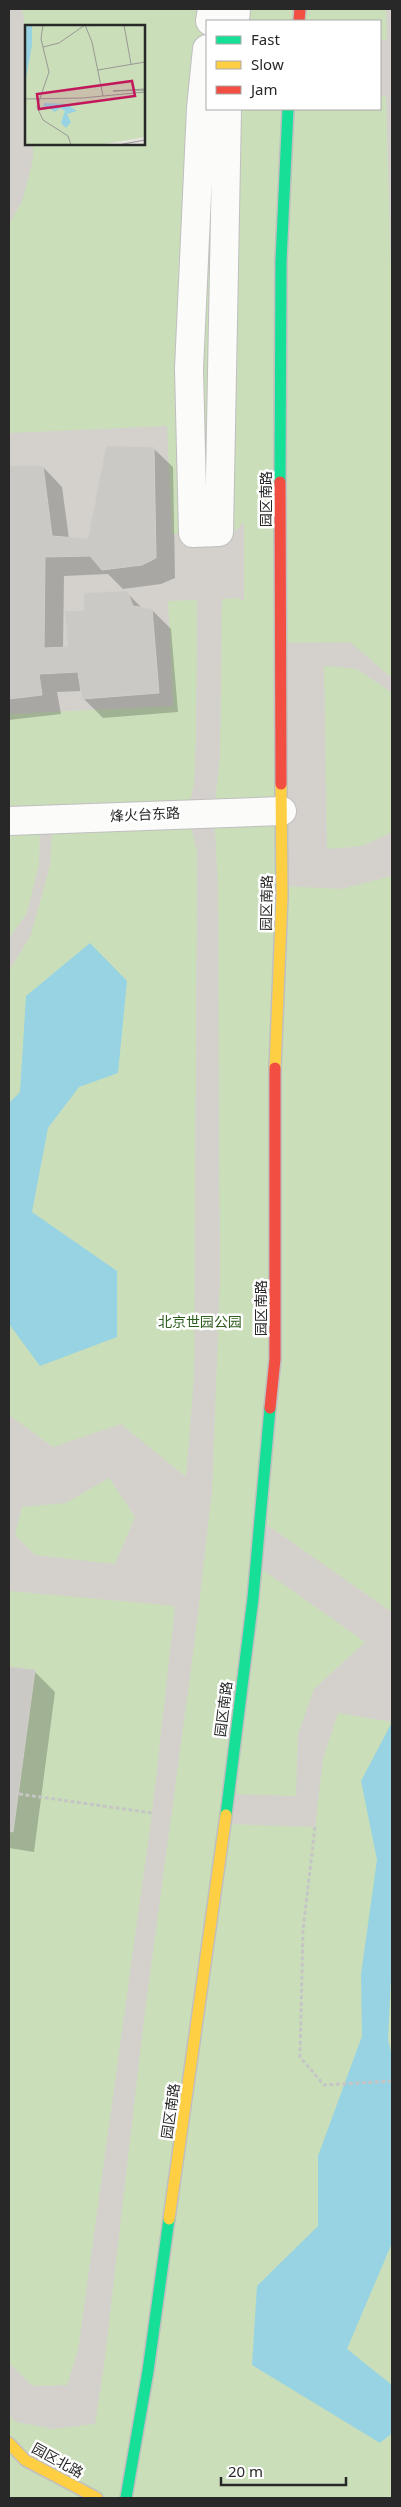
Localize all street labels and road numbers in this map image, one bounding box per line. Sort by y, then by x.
street label: 园区南路 [256,471,275,527]
street label: 烽火台东路 [110,803,180,825]
street label: 园区南路 [256,875,276,931]
street label: 园区南路 [251,1280,270,1336]
street label: 园区南路 [210,1680,236,1738]
street label: 园区南路 [157,2082,183,2140]
street label: 园区北路 [29,2438,87,2482]

